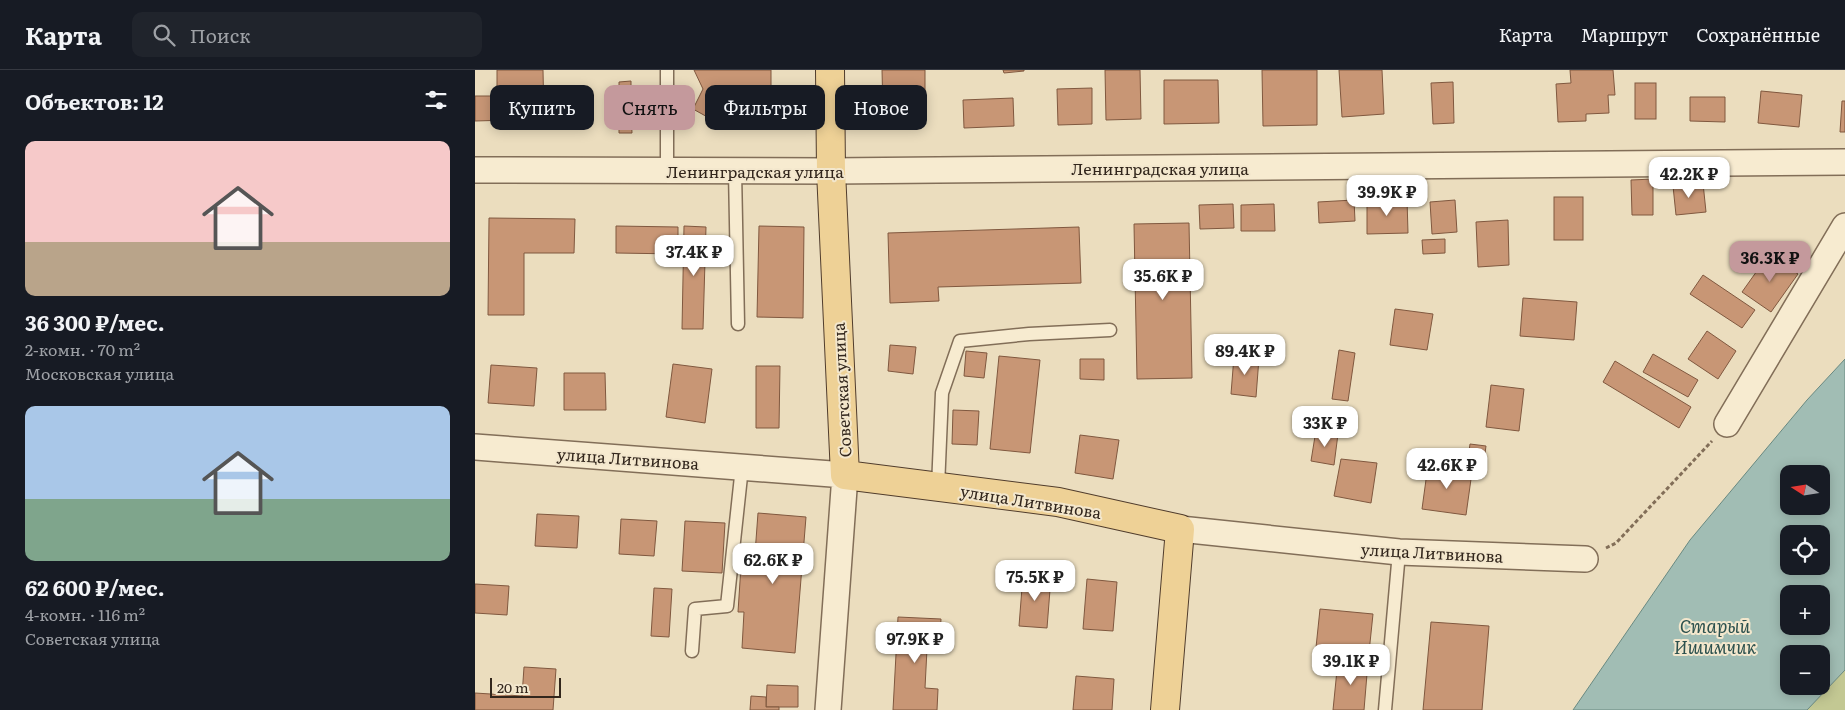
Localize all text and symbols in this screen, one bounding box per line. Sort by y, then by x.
search box [132,12,482,57]
text: Карта [25,17,102,52]
icon: search [150,21,178,49]
text: Поиск [190,21,251,49]
text: Карта [1499,21,1553,48]
text: Маршрут [1581,21,1668,48]
text: Сохранённые [1696,21,1820,48]
text: Объектов: 12 [25,85,163,116]
chip: Купить [490,85,594,130]
chip: Снять [604,85,695,130]
chip: Фильтры [705,85,825,130]
chip: Новое [835,85,927,130]
icon: filters [422,86,450,114]
street label: Ленинградская улица [1071,156,1249,180]
pin: 42.2K ₽ [1643,156,1735,199]
street label: Ленинградская улица [666,159,844,183]
text: 42.2K ₽ [1660,161,1718,185]
icon: home [193,173,283,263]
pin: 39.9K ₽ [1341,174,1433,217]
text: 39.9K ₽ [1358,179,1416,203]
pin: 37.4K ₽ [648,234,740,277]
text: 37.4K ₽ [666,239,722,263]
pin: 36.3K ₽ [1724,240,1816,283]
text: 36.3K ₽ [1741,245,1799,269]
pin: 35.6K ₽ [1117,258,1209,301]
text: 35.6K ₽ [1134,263,1192,287]
text: 36 300 ₽/мес. [25,306,165,337]
street label: Советская улица [825,322,857,458]
pin: 89.4K ₽ [1199,334,1291,376]
text: 2-комн. · 70 m² [25,337,140,361]
text: 89.4K ₽ [1215,338,1275,362]
text: Московская улица [25,361,174,385]
pin: 33K ₽ [1290,406,1360,448]
text: 33K ₽ [1303,410,1347,434]
icon: home [193,438,283,528]
street label: улица Литвинова [556,441,700,475]
pin: 42.6K ₽ [1401,448,1493,490]
text: 42.6K ₽ [1417,452,1477,476]
north arrow [1780,465,1830,515]
map controls [1780,465,1830,695]
street label: улица Литвинова [959,478,1104,524]
button: locate [1780,525,1830,575]
street label: улица Литвинова [1360,536,1504,568]
pin: 62.6K ₽ [727,542,819,585]
text: 62.6K ₽ [744,547,802,571]
pin: 75.5K ₽ [989,560,1081,602]
text: 75.5K ₽ [1006,564,1064,588]
text: 62 600 ₽/мес. [25,571,165,602]
button: + [1780,585,1830,635]
text: 4-комн. · 116 m² [25,602,145,626]
water label: Старый Ишимчик [1674,612,1756,660]
pin: 97.9K ₽ [869,622,961,664]
text: Советская улица [25,626,160,650]
text: 97.9K ₽ [886,626,944,650]
pin: 39.1K ₽ [1305,644,1397,686]
button: − [1780,645,1830,695]
text: 39.1K ₽ [1323,648,1379,672]
scale bar [490,675,561,698]
text: 20 m [497,677,529,697]

